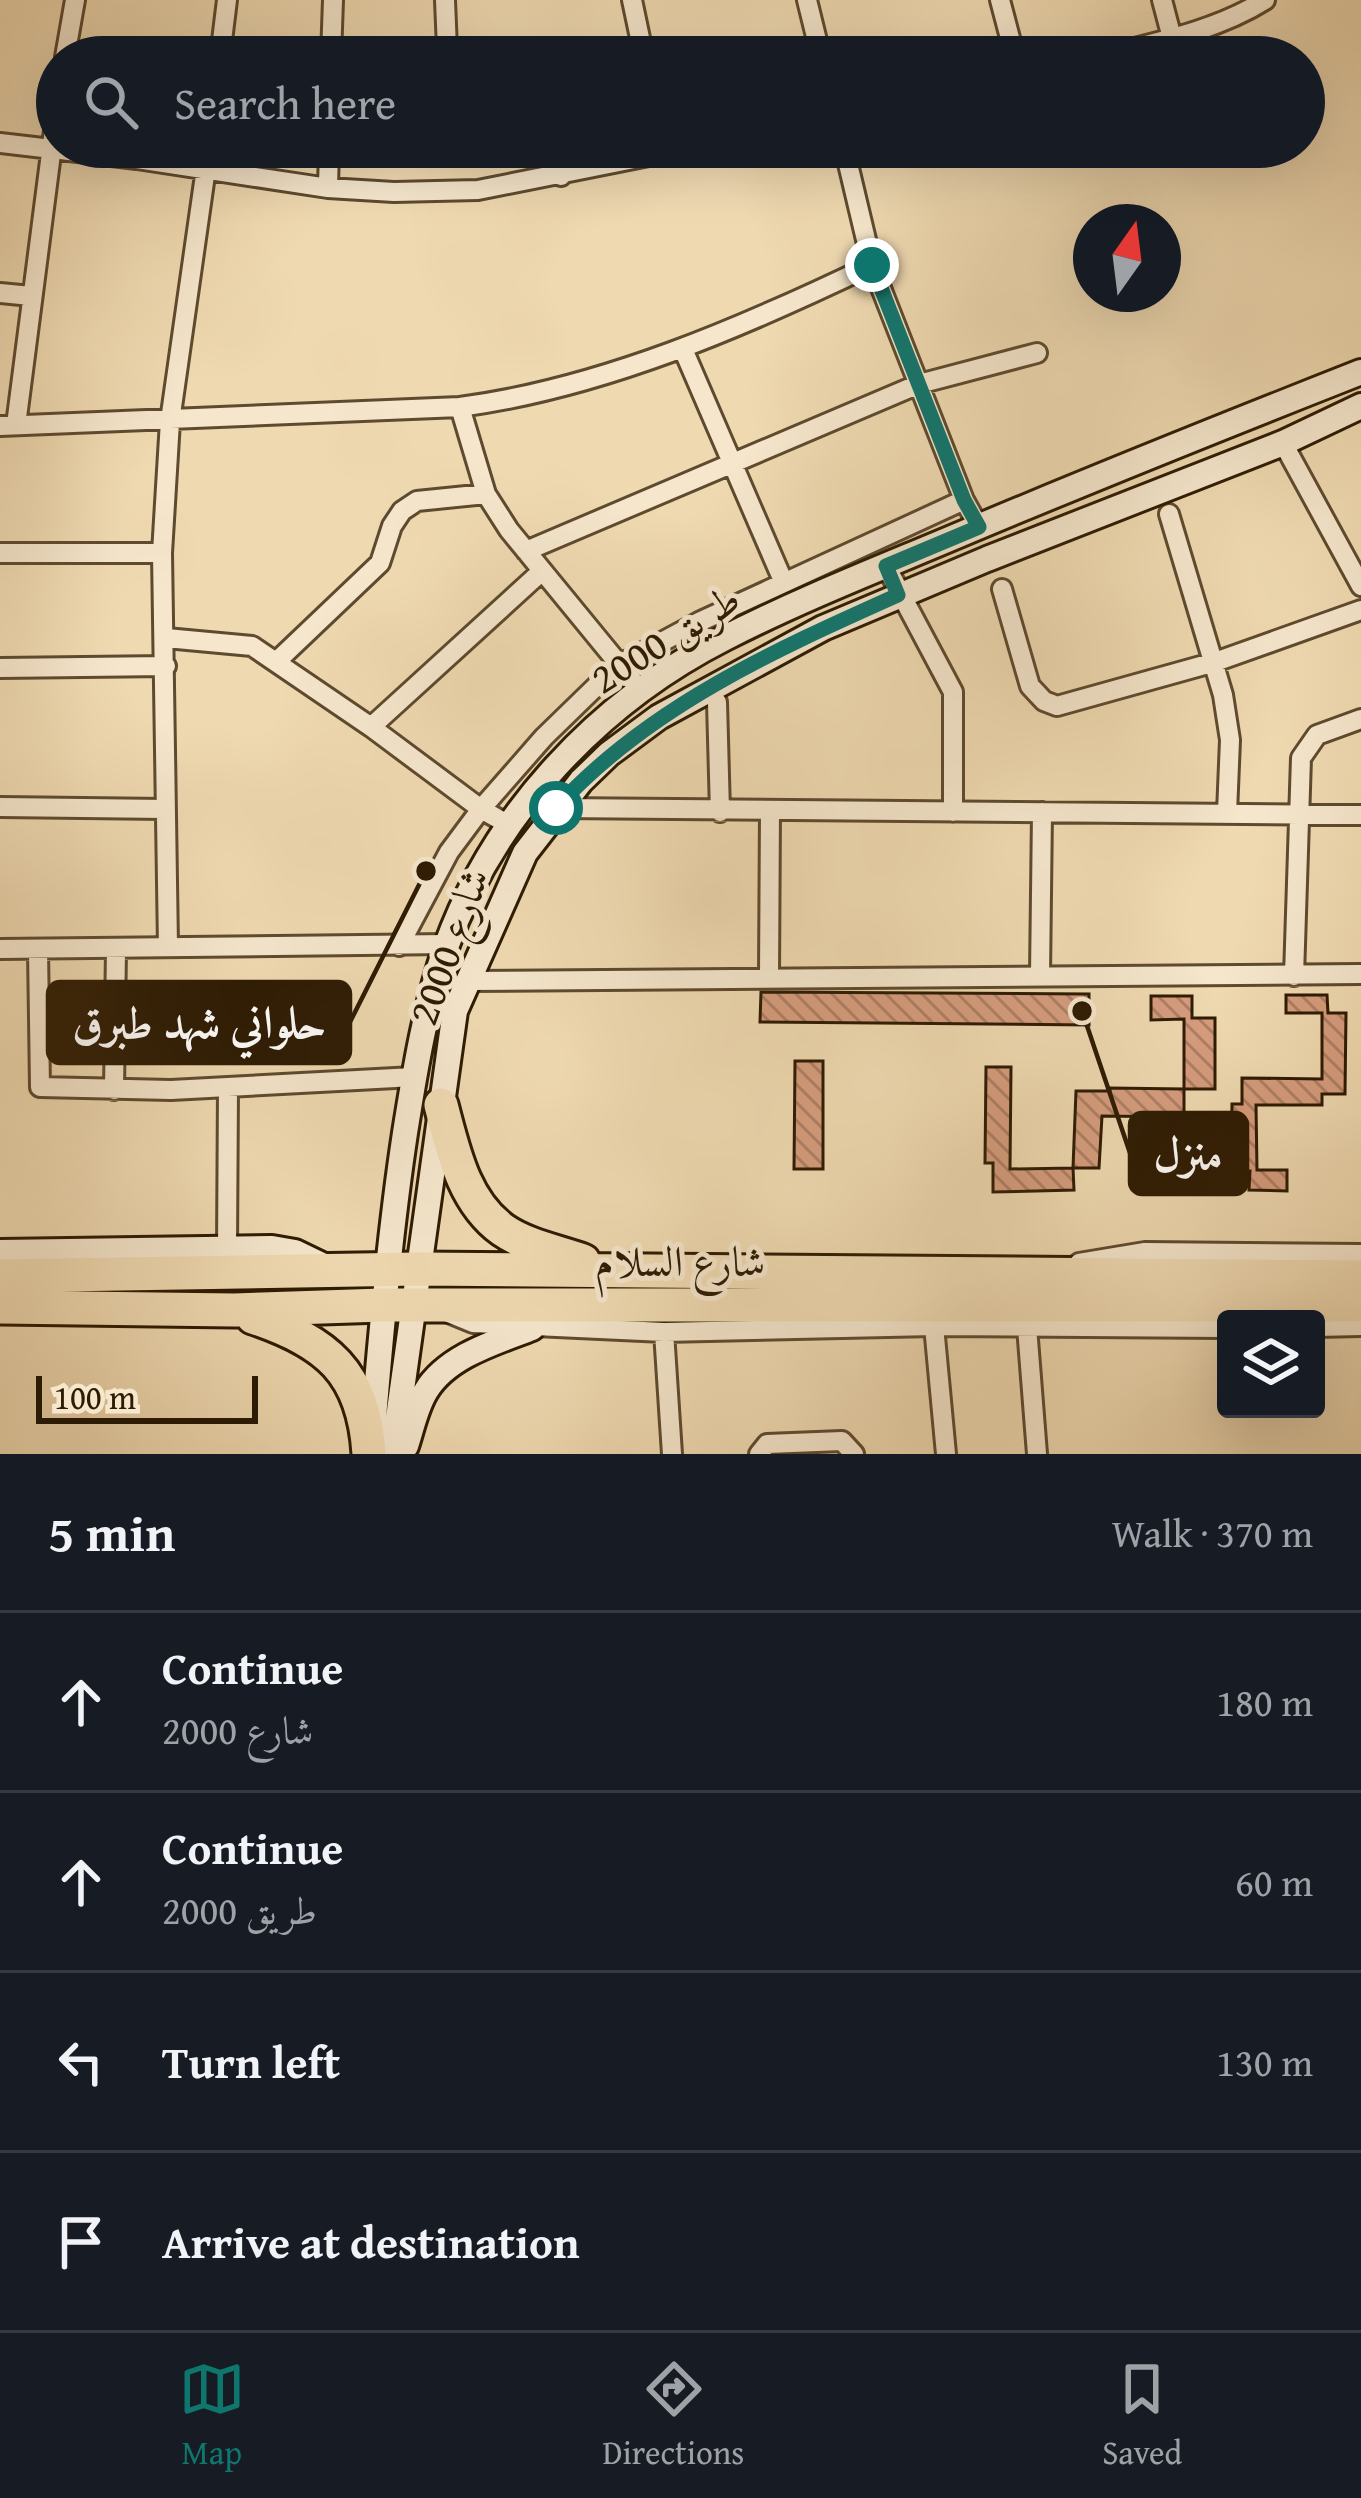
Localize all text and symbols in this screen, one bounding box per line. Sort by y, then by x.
search box [36,36,1325,168]
icon: search [78,69,144,135]
text: Search here [174,70,396,135]
north arrow [1073,204,1181,312]
route end [845,238,899,292]
street label: طريق 2000 [578,567,752,708]
route start [529,781,583,835]
street label: شارع 2000 [391,859,510,1035]
callout: حلواني شهد طبرق [48,982,350,1063]
text: حلواني شهد طبرق [72,989,326,1059]
callout: منزل [1130,1113,1247,1194]
text: منزل [1153,1120,1223,1185]
street label: شارع السلام [595,1230,765,1298]
map controls [1217,1310,1325,1418]
button: layers [1217,1310,1325,1418]
scale bar [36,1370,258,1423]
text: 100 m [54,1373,136,1421]
text: 5 min [48,1495,175,1570]
text: Walk · 370 m [1112,1504,1313,1561]
text: Continue [162,1635,343,1700]
icon: ahead [48,1669,114,1735]
text: 180 m [1216,1673,1313,1730]
text: شارع 2000 [162,1701,313,1758]
text: Continue [162,1815,343,1880]
icon: ahead [48,1849,114,1915]
text: 60 m [1235,1853,1313,1910]
text: طريق 2000 [162,1881,317,1938]
icon: left [48,2029,114,2095]
text: Turn left [162,2029,340,2094]
text: 130 m [1216,2033,1313,2090]
icon: arrive [48,2209,114,2275]
text: Arrive at destination [162,2209,580,2274]
tab: Map [179,2356,245,2476]
tab: Directions [603,2356,744,2476]
tab: Saved [1102,2356,1182,2476]

